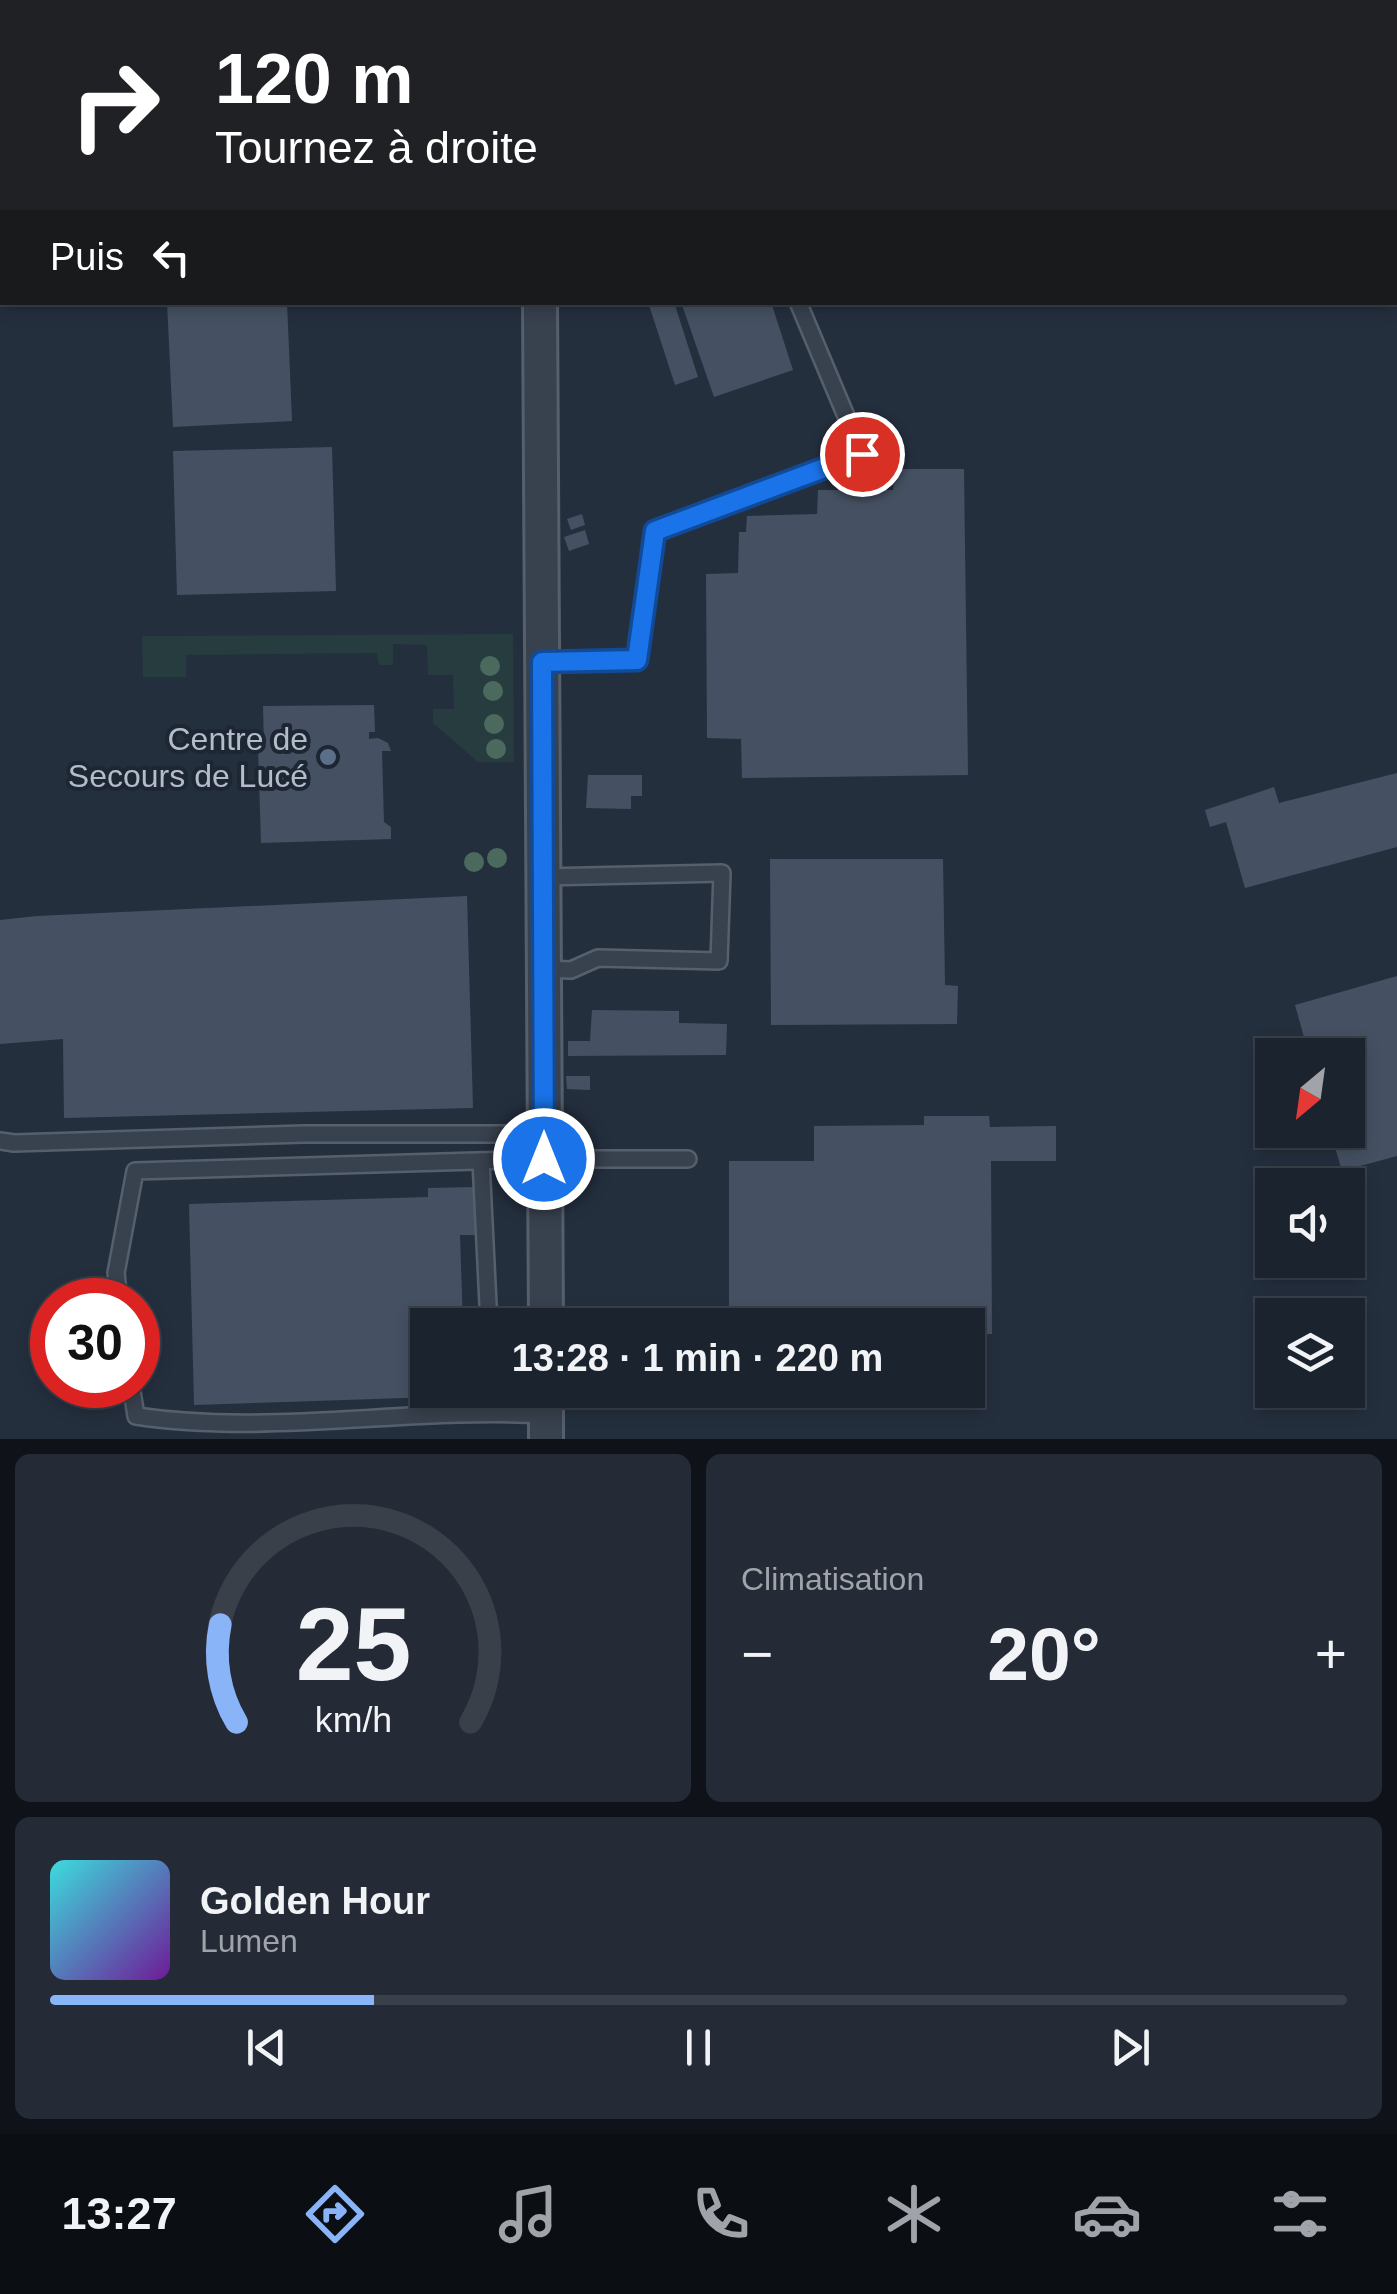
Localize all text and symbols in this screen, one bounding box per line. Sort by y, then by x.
icon: right [50,40,180,170]
text: 120 m [215,40,413,118]
text: Tournez à droite [215,122,538,173]
icon: left [144,230,199,285]
text: Puis [50,236,124,278]
pin [820,412,905,497]
icon: arrive [835,427,890,482]
place label: Centre de Secours de Lucé [68,721,308,794]
marker: Centre de Secours de Lucé [317,746,339,768]
north arrow [1255,1038,1365,1148]
map controls [1255,1038,1365,1408]
position arrow [492,1107,596,1211]
button: sound [1255,1168,1365,1278]
speed limit sign: 30 [30,1278,160,1408]
button: layers [1255,1298,1365,1408]
text: 13:28 · 1 min · 220 m [512,1337,883,1379]
text: Climatisation [741,1561,924,1597]
text: 25 [295,1586,411,1702]
text: 20° [987,1612,1101,1696]
text: − [741,1623,773,1685]
text: + [1315,1623,1347,1685]
text: km/h [314,1700,392,1740]
text: Golden Hour [200,1880,430,1922]
text: Lumen [200,1923,298,1959]
icon: previous [239,2020,294,2075]
icon: pause [671,2020,726,2075]
icon: next [1103,2020,1158,2075]
icon: directions [300,2179,370,2249]
icon: music [493,2179,563,2249]
icon: phone [686,2179,756,2249]
icon: climate [879,2179,949,2249]
icon: car [1072,2179,1142,2249]
icon: filters [1265,2179,1335,2249]
text: 13:27 [62,2188,177,2239]

